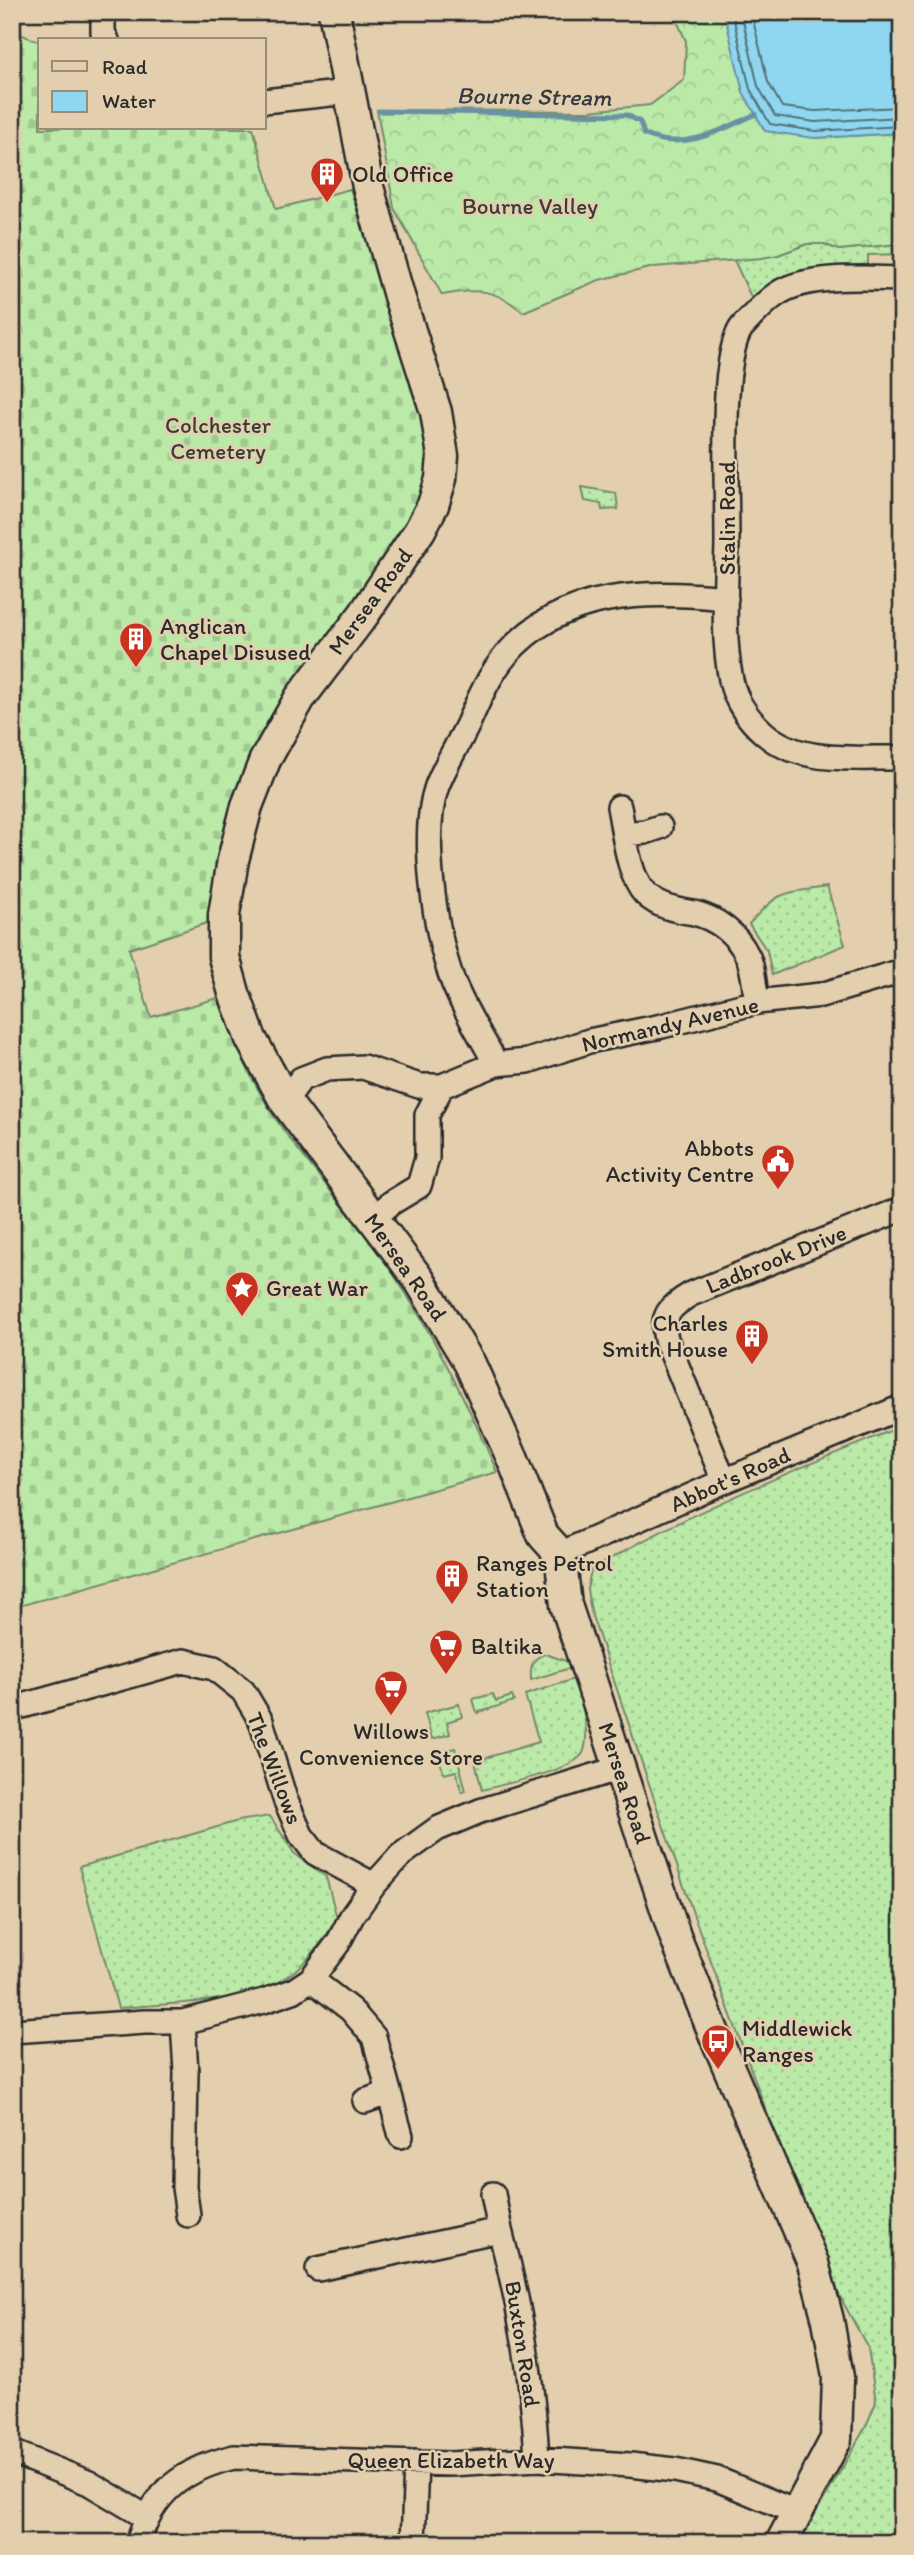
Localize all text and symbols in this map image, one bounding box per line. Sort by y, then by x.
legend [38,38,266,130]
text: Road [102,54,148,79]
water label: Bourne Stream [456,80,612,112]
text: Water [102,88,156,113]
building icon: Old Office [308,155,346,204]
place label: Old Office [352,160,454,188]
park label: Bourne Valley [462,192,598,220]
park label: Colchester Cemetery [165,411,271,465]
street label: Stalin Road [713,460,741,575]
street label: Mersea Road [322,542,419,660]
place label: Anglican Chapel Disused [160,612,311,666]
building icon: Anglican Chapel Disused [117,620,155,669]
street label: Normandy Avenue [579,990,761,1058]
place label: Abbots Activity Centre [606,1134,754,1188]
public building icon: Abbots Activity Centre [759,1142,797,1191]
street label: Mersea Road [358,1207,454,1327]
street label: Ladbrook Drive [702,1218,850,1300]
place icon: Great War [223,1269,261,1318]
place label: Great War [266,1274,368,1302]
place label: Charles Smith House [602,1309,728,1363]
building icon: Charles Smith House [733,1317,771,1366]
street label: Abbot's Road [666,1440,794,1518]
place label: Ranges Petrol Station [476,1549,613,1603]
building icon: Ranges Petrol Station [433,1557,471,1606]
supermarket icon: Baltika [427,1627,465,1676]
place label: Baltika [471,1632,543,1660]
supermarket icon: Willows Convenience Store [372,1668,410,1717]
street label: The Willows [241,1708,309,1828]
place label: Willows Convenience Store [299,1717,483,1771]
street label: Mersea Road [592,1719,658,1848]
place label: Middlewick Ranges [742,2014,852,2068]
bus stop icon: Middlewick Ranges [699,2022,737,2071]
street label: Buxton Road [499,2279,547,2410]
street label: Queen Elizabeth Way [347,2446,555,2474]

